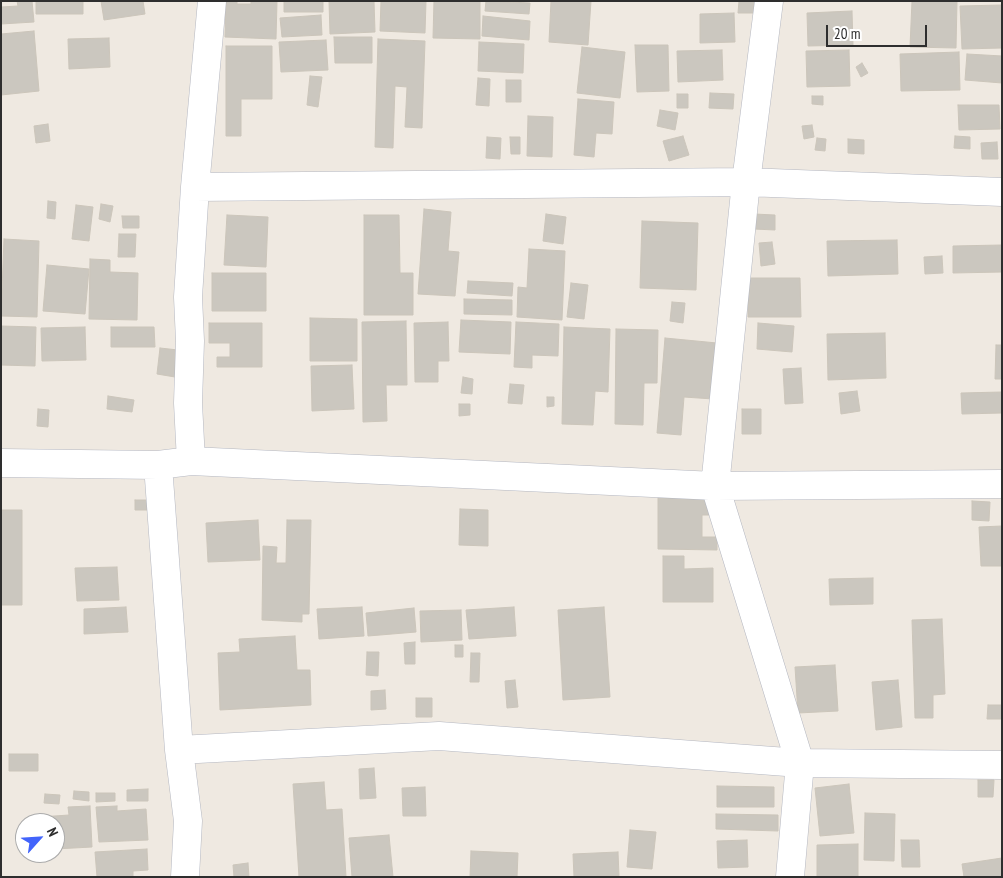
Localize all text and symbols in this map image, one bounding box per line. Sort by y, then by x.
scale bar [828,15,929,47]
text: 20 m [834,24,860,43]
north arrow [15,813,65,863]
text: N [43,825,62,839]

